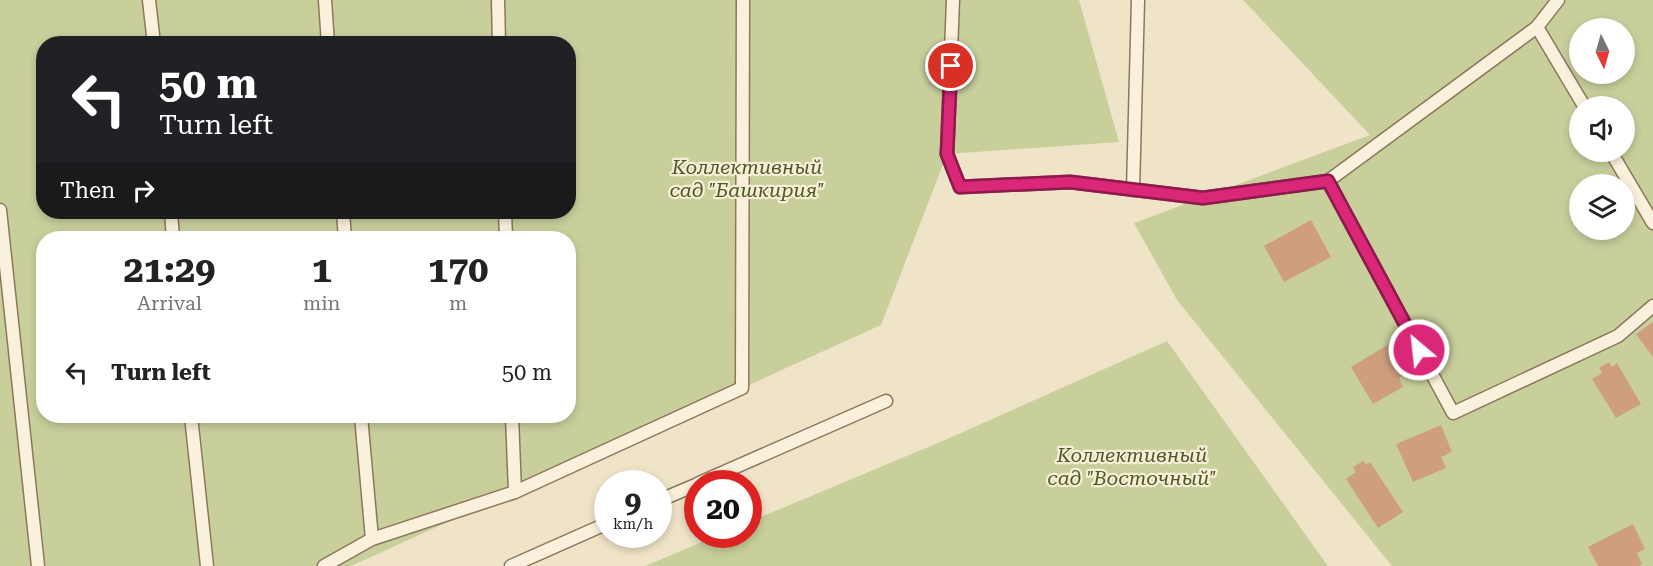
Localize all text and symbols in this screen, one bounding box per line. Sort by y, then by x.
north arrow [1569,18,1635,84]
map controls [1569,18,1635,240]
pin [925,40,976,91]
icon: arrive [934,49,967,82]
text: 50 m [159,59,257,108]
icon: left [60,60,138,138]
button: sound [1569,96,1635,162]
text: Turn left [159,109,273,141]
park label: Коллективный сад "Башкирия" [669,155,825,202]
icon: right [127,174,160,207]
button: layers [1569,174,1635,240]
text: Then [60,178,115,203]
text: 21:29 [124,249,215,291]
text: 1 [312,249,332,291]
text: 170 [428,249,488,291]
text: Arrival [137,291,202,315]
text: min [303,291,340,315]
text: m [449,291,467,315]
position arrow [1387,318,1451,382]
icon: left [60,356,93,389]
text: Turn left [111,360,211,385]
text: 50 m [502,360,552,385]
park label: Коллективный сад "Восточный" [1047,443,1217,490]
speed limit sign: 20 [684,470,762,548]
text: 9 [625,484,641,519]
text: km/h [613,515,653,533]

